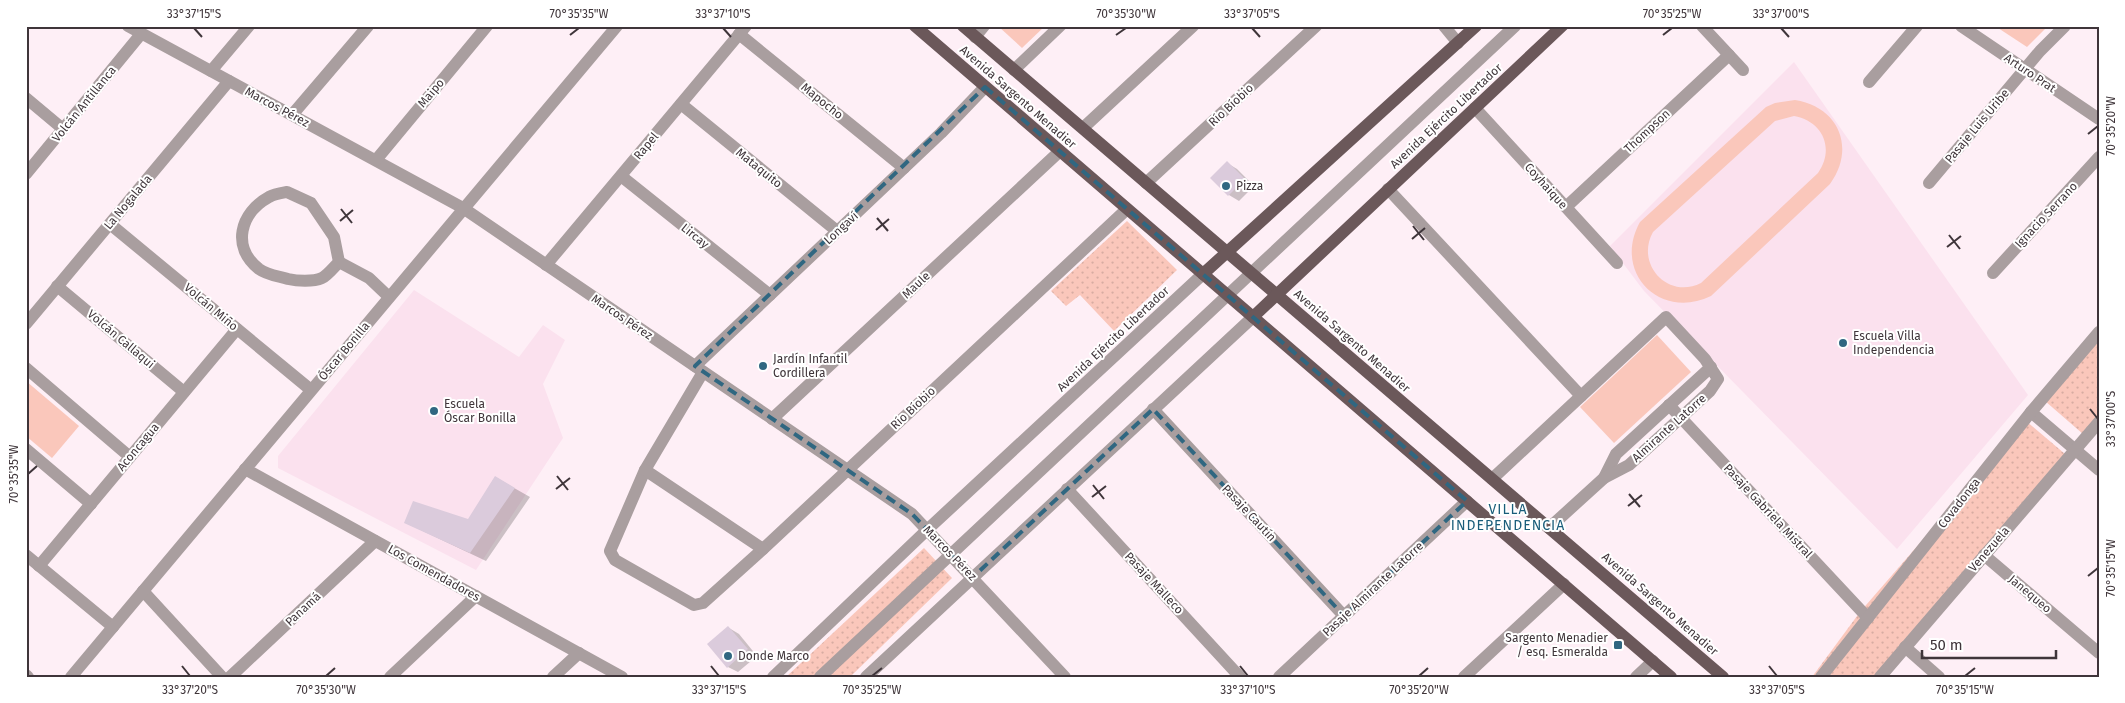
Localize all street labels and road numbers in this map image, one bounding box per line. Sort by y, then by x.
street label: Avenida Sargento Menadier [957,43,1079,151]
street label: Arturo Prat [2002,51,2059,96]
street label: Avenida Ejército Libertador [1387,60,1505,172]
street label: Volcán Antillanca [49,63,119,145]
street label: Maipo [415,76,447,110]
street label: Mapocho [798,80,846,122]
street label: Río Bíobio [1206,81,1256,129]
street label: Marcos Pérez [243,84,311,130]
street label: Pasaje Luis Uribe [1942,86,2012,166]
street label: Thompson [1621,106,1673,156]
street label: Rapel [631,129,662,162]
street label: Mataquito [733,145,785,191]
street label: Coyhaique [1522,160,1570,212]
street label: La Nogalada [101,172,155,232]
street label: Ignacio Serrano [2012,179,2080,251]
street label: Longaví [821,208,861,247]
street label: Lircay [678,221,712,251]
street label: Maule [899,269,933,301]
street label: Volcán Miño [181,280,241,334]
street label: Avenida Ejército Libertador [1054,283,1172,395]
street label: Avenida Sargento Menadier [1291,287,1413,395]
street label: Marcos Pérez [589,291,655,343]
street label: Volcán Callaqui [85,307,157,371]
street label: Óscar Bonilla [315,318,373,383]
street label: Río Bíobio [888,384,938,432]
street label: Almirante Latorre [1629,391,1709,465]
street label: Aconcagua [114,420,162,474]
street label: Pasaje Gabriela Mistral [1721,461,1816,561]
street label: Covadonga [1935,475,1983,531]
street label: Pasaje Cautín [1219,482,1279,544]
street label: Marcos Pérez [920,523,980,583]
street label: Venezuela [1966,524,2012,574]
street label: Pasaje Almirante Latorre [1320,539,1426,639]
street label: Los Comendadores [386,542,483,604]
street label: Pasaje Malleco [1122,549,1186,617]
street label: Avenida Sargento Menadier [1599,550,1721,658]
street label: Janequeo [2006,572,2054,616]
street label: Panamá [282,589,324,629]

